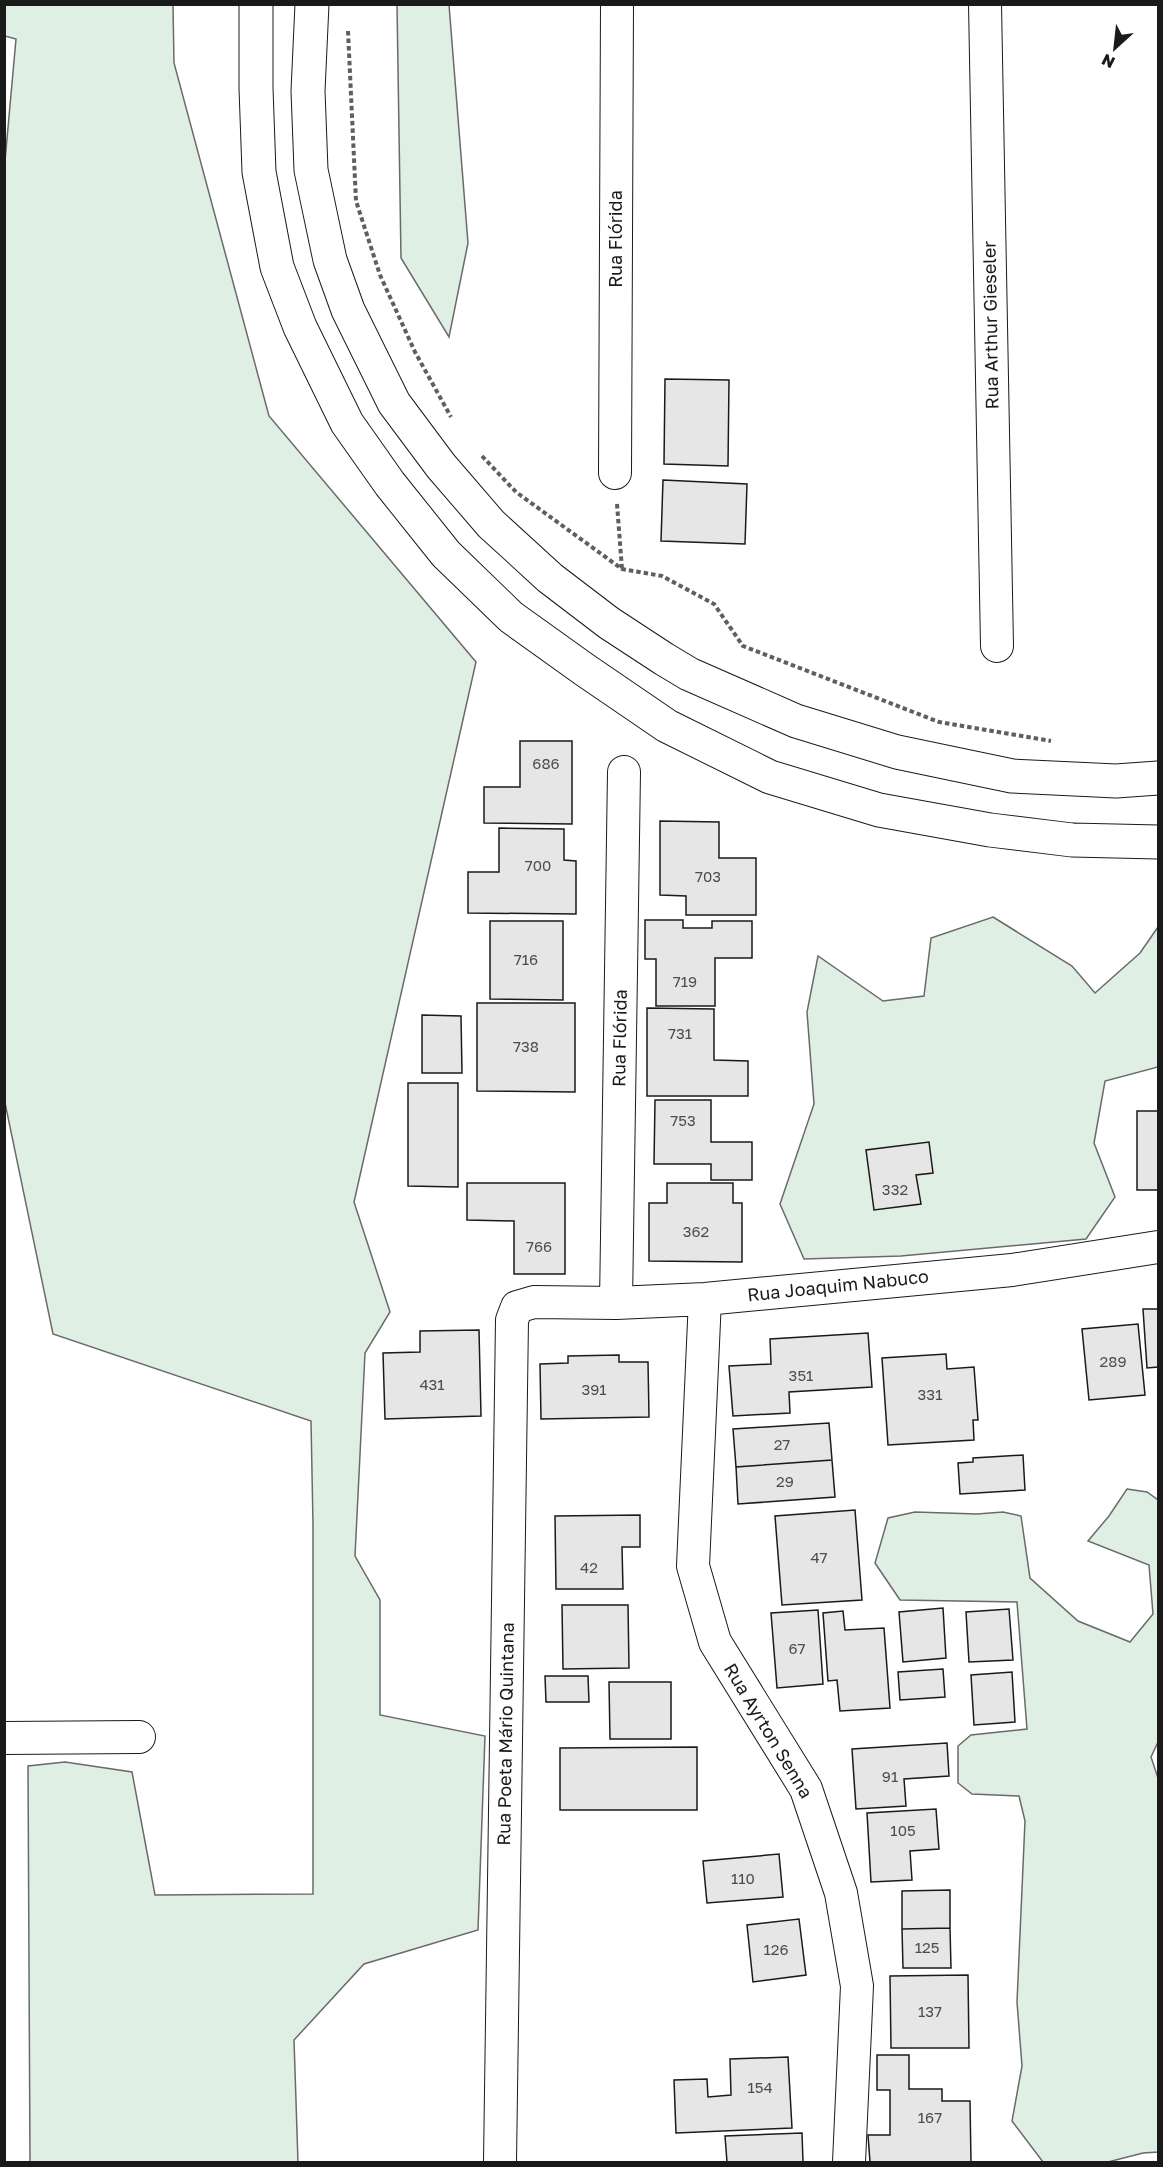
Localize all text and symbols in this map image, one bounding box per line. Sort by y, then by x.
north arrow [1085,18,1145,78]
text: N [1098,50,1118,73]
street label: Rua Flórida [604,190,626,288]
street label: Rua Arthur Gieseler [978,241,1002,409]
house number: 686 [532,754,560,772]
house number: 700 [525,856,551,874]
house number: 703 [695,867,721,885]
house number: 716 [514,950,538,968]
house number: 719 [673,972,697,990]
street label: Rua Flórida [607,989,631,1087]
house number: 731 [668,1024,692,1042]
house number: 738 [513,1037,539,1055]
house number: 753 [670,1111,696,1129]
house number: 332 [882,1180,908,1198]
house number: 362 [683,1222,709,1240]
house number: 766 [526,1237,552,1255]
street label: Rua Joaquim Nabuco [746,1265,930,1305]
house number: 289 [1100,1352,1126,1370]
house number: 351 [789,1366,813,1384]
house number: 431 [419,1375,445,1393]
house number: 391 [581,1380,607,1398]
house number: 331 [918,1385,942,1403]
house number: 27 [774,1435,790,1453]
house number: 29 [776,1472,794,1490]
house number: 47 [810,1548,828,1566]
house number: 42 [580,1558,598,1576]
street label: Rua Poeta Mário Quintana [492,1622,518,1846]
house number: 67 [788,1639,806,1657]
street label: Rua Ayrton Senna [720,1659,818,1802]
house number: 91 [882,1767,898,1785]
house number: 105 [890,1821,916,1839]
house number: 110 [731,1869,755,1887]
house number: 125 [915,1938,939,1956]
house number: 126 [763,1940,789,1958]
house number: 137 [918,2002,942,2020]
house number: 154 [747,2078,773,2096]
house number: 167 [918,2108,942,2126]

